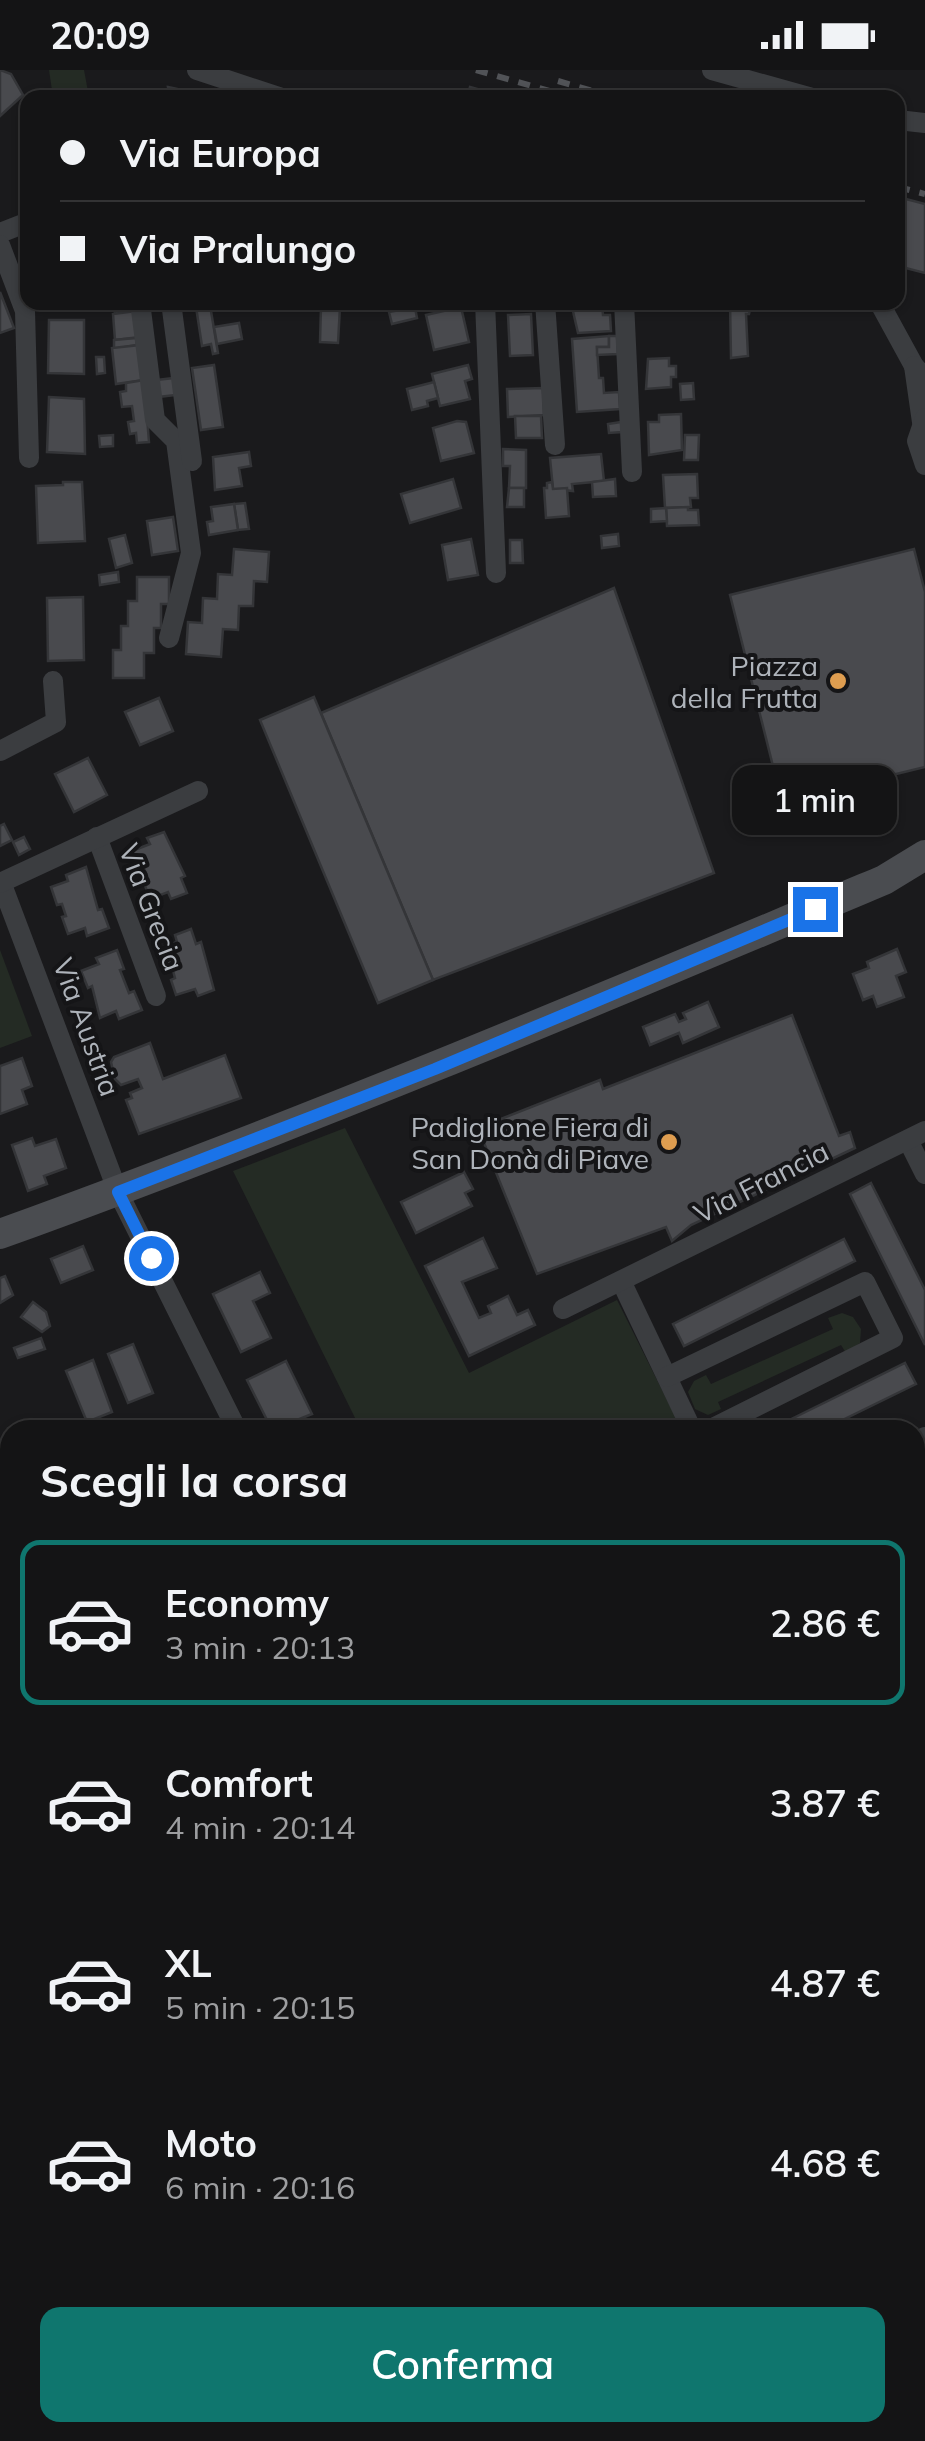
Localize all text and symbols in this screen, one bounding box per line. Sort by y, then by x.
text: 20:09 [50,11,151,59]
text: Via Europa [120,129,321,177]
text: Via Pralungo [120,225,356,273]
place label: Piazza della Frutta [671,648,818,715]
marker: Piazza della Frutta [827,670,849,692]
callout: 1 min [732,764,898,834]
text: 1 min [773,780,856,820]
street label: Via Grecia [112,838,192,976]
route end [793,887,838,932]
street label: Via Austria [46,953,128,1101]
place label: Padiglione Fiera di San Donà di Piave [411,1109,649,1176]
marker: Padiglione Fiera di San Donà di Piave [658,1131,680,1153]
street label: Via Francia [688,1133,834,1231]
route start [129,1236,174,1281]
text: Scegli la corsa [40,1452,348,1508]
icon: car [45,1578,135,1668]
text: Economy [165,1579,329,1627]
text: 2.86 € [770,1599,880,1647]
text: 3 min · 20:13 [165,1627,355,1667]
icon: car [45,1758,135,1848]
text: Comfort [165,1759,313,1807]
text: 3.87 € [770,1779,880,1827]
text: 4 min · 20:14 [165,1807,355,1847]
icon: car [45,1938,135,2028]
text: XL [165,1939,212,1987]
text: 4.87 € [770,1959,880,2007]
text: 5 min · 20:15 [165,1987,355,2027]
icon: car [45,2118,135,2208]
text: Moto [165,2119,257,2167]
text: 4.68 € [770,2139,880,2187]
text: 6 min · 20:16 [165,2167,355,2207]
button: Conferma [40,2307,885,2422]

